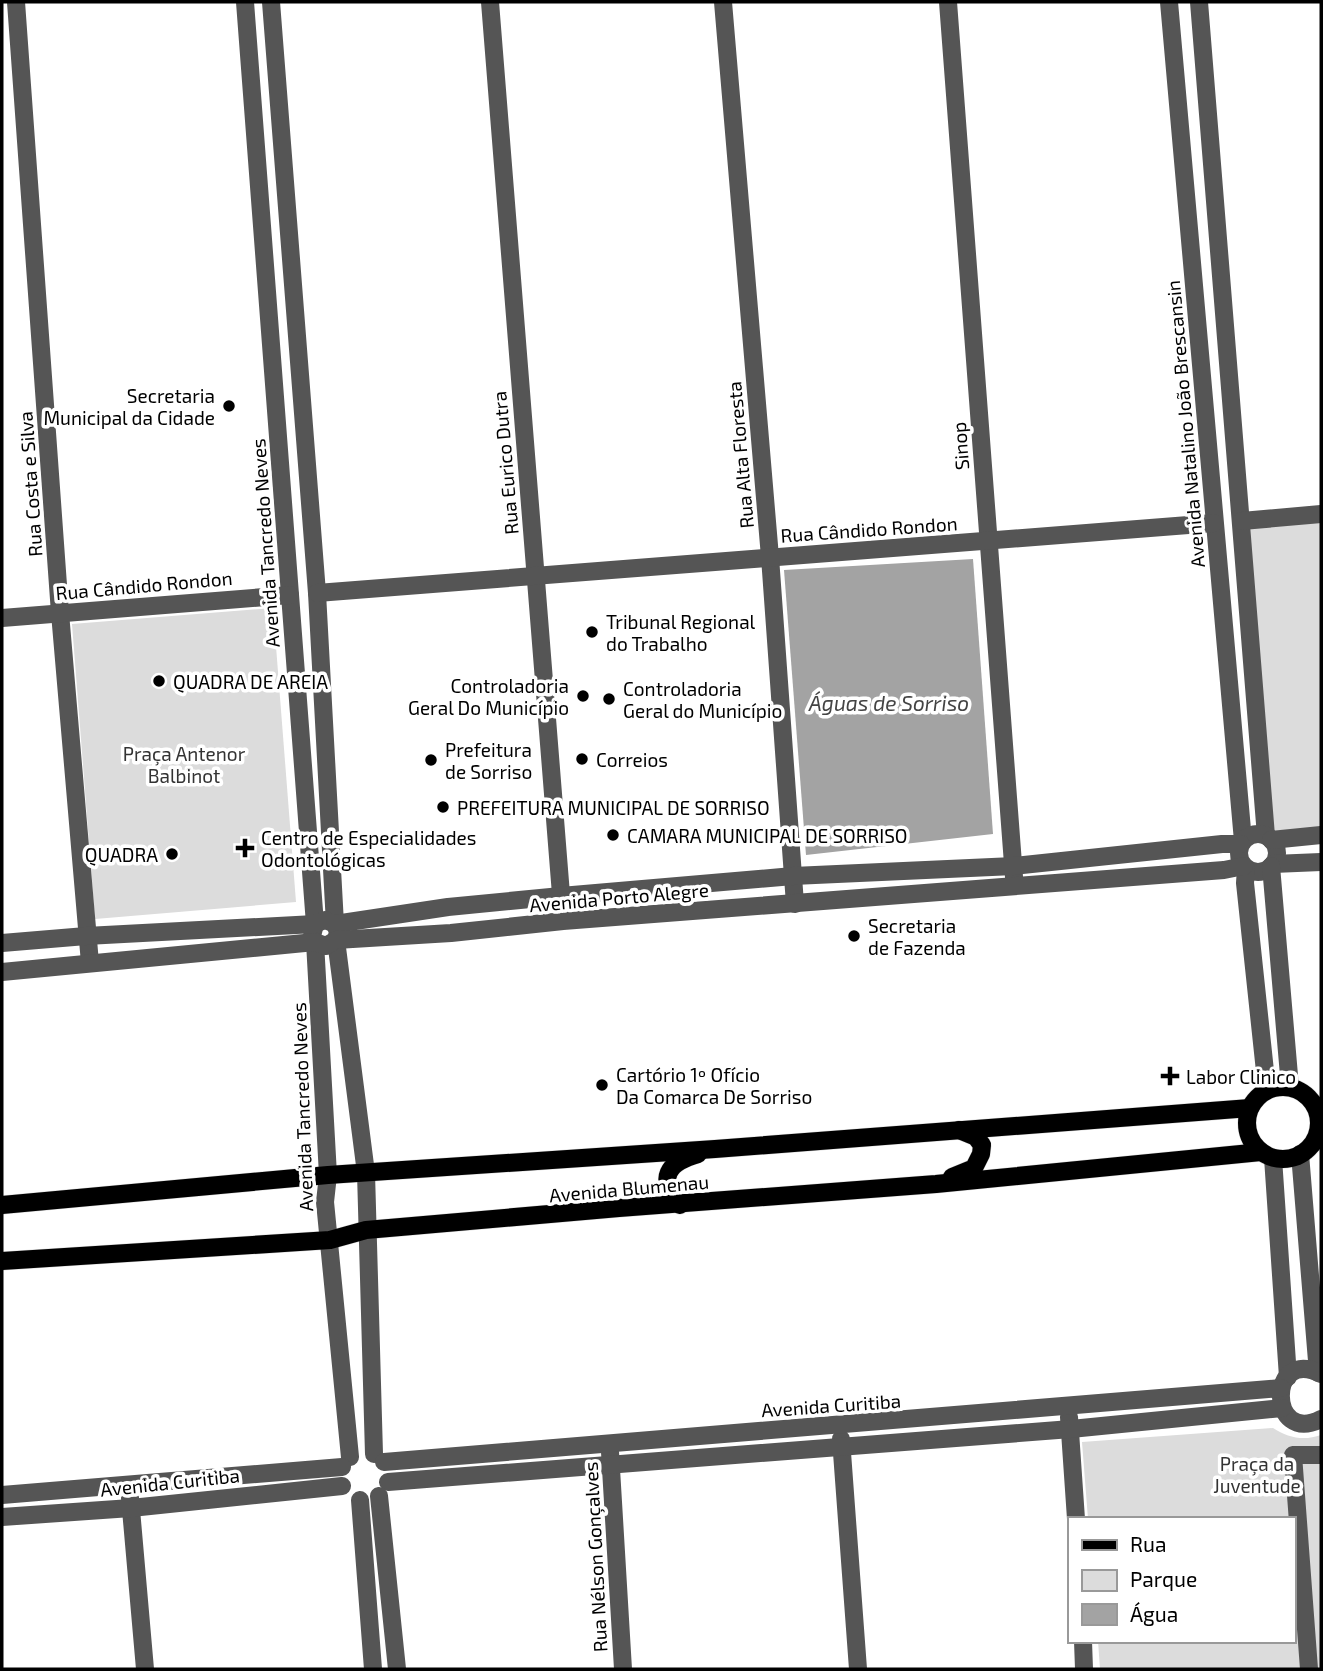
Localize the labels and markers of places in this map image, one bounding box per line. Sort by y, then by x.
place label: Secretaria Municipal da Cidade [43,384,215,429]
marker: Secretaria Municipal da Cidade [221,398,237,414]
place label: Tribunal Regional do Trabalho [606,610,756,655]
marker: Tribunal Regional do Trabalho [584,624,600,640]
place label: QUADRA DE AREIA [173,670,328,693]
marker: QUADRA DE AREIA [151,673,167,689]
place label: Controladoria Geral Do Município [408,674,569,719]
place label: Controladoria Geral do Município [623,677,782,722]
marker: Controladoria Geral Do Município [575,688,591,704]
marker: Controladoria Geral do Município [601,691,617,707]
place label: Prefeitura de Sorriso [445,738,532,783]
place label: Correios [596,748,668,771]
marker: Correios [574,751,590,767]
marker: Prefeitura de Sorriso [423,752,439,768]
place label: PREFEITURA MUNICIPAL DE SORRISO [457,796,770,819]
marker: PREFEITURA MUNICIPAL DE SORRISO [435,799,451,815]
place label: CAMARA MUNICIPAL DE SORRISO [627,824,908,847]
place label: Centro de Especialidades Odontológicas [261,826,476,871]
marker: CAMARA MUNICIPAL DE SORRISO [605,827,621,843]
marker: Centro de Especialidades Odontológicas [235,838,255,858]
place label: QUADRA [85,843,158,866]
marker: QUADRA [164,846,180,862]
place label: Secretaria de Fazenda [868,914,966,959]
marker: Secretaria de Fazenda [846,928,862,944]
place label: Cartório 1º Ofício Da Comarca De Sorriso [616,1063,812,1108]
place label: Labor Clinico [1186,1065,1296,1088]
marker: Labor Clinico [1160,1066,1180,1086]
marker: Cartório 1º Ofício Da Comarca De Sorriso [594,1077,610,1093]

